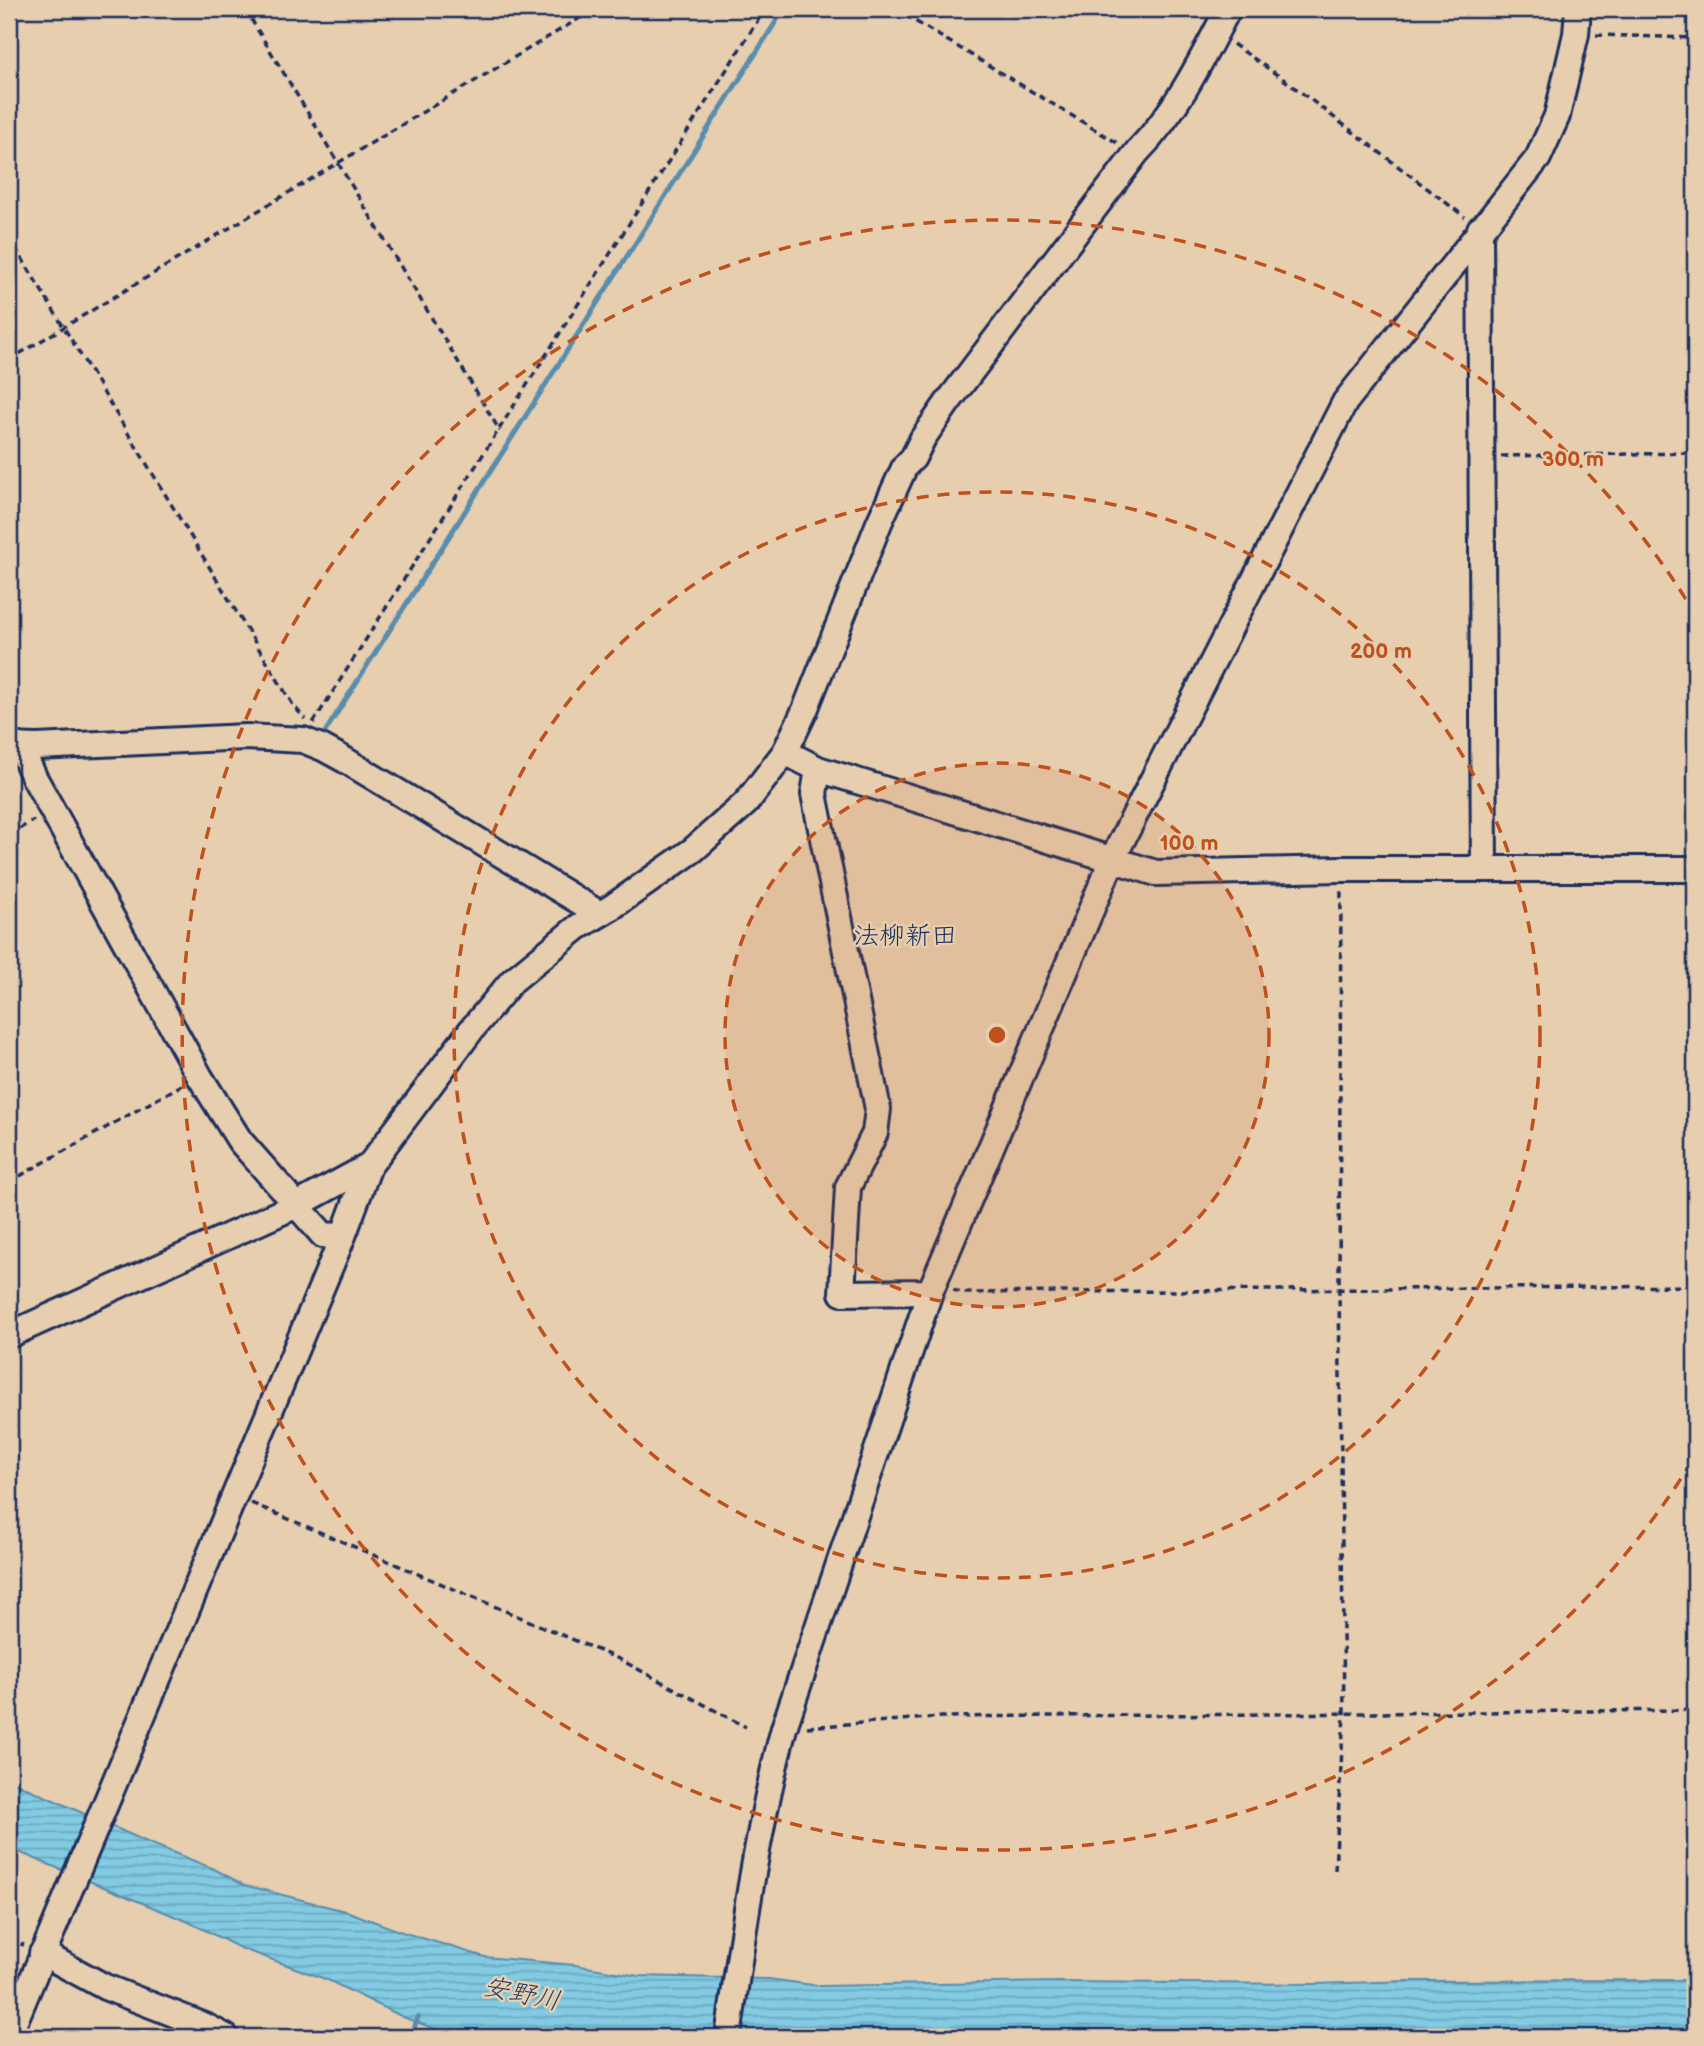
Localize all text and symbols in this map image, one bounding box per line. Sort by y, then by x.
text: 300 m [1542,447,1604,472]
text: 200 m [1350,639,1412,664]
text: 100 m [1160,831,1218,856]
district label: 法柳新田 [853,921,957,952]
centre of rings [985,1023,1009,1047]
water label: 安野川 [480,1971,563,2018]

